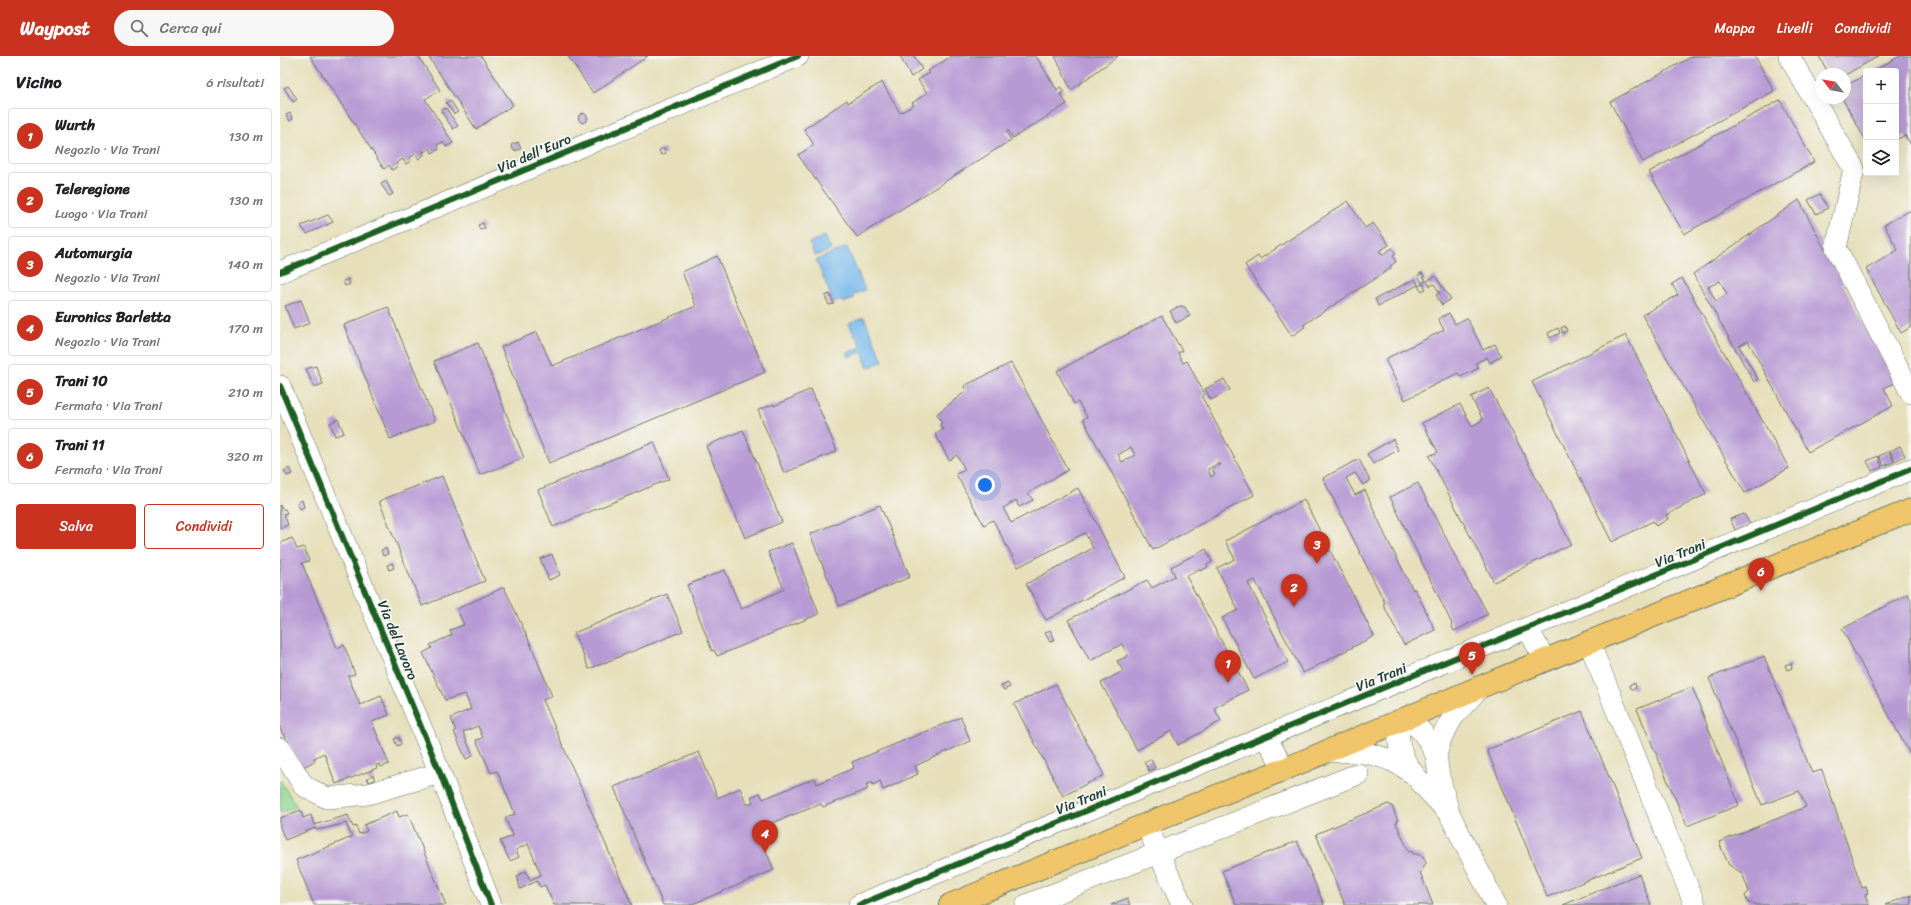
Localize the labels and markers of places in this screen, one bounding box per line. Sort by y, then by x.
pin: 3 [1304,531,1330,564]
pin: 6 [1748,558,1774,591]
pin: 2 [1281,574,1307,607]
pin: 5 [1459,642,1485,675]
pin: 1 [1215,650,1241,683]
pin: 4 [752,820,778,853]

